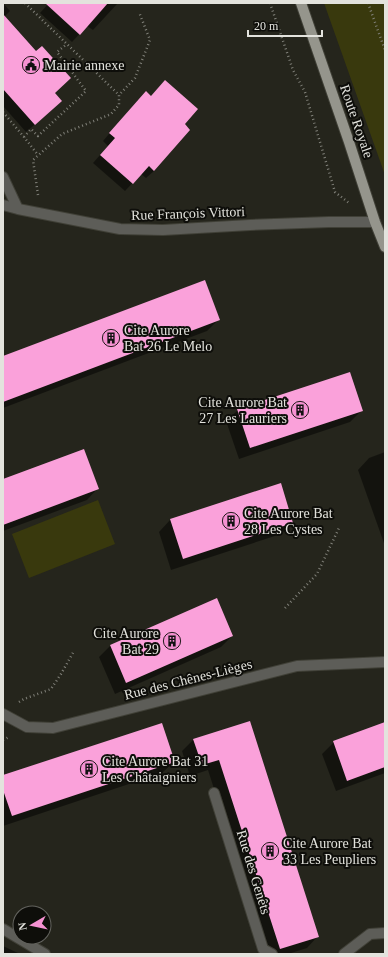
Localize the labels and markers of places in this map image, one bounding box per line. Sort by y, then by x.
public building icon: Mairie annexe [21,55,41,75]
place label: Mairie annexe [44,58,124,73]
place label: Cite Aurore Bat 26 Le Melo [124,323,212,354]
building icon: Cite Aurore Bat 26 Le Melo [101,328,121,348]
place label: Cite Aurore Bat 27 Les Lauriers [198,395,287,426]
building icon: Cite Aurore Bat 27 Les Lauriers [290,400,310,420]
place label: Cite Aurore Bat 28 Les Cystes [244,506,333,537]
building icon: Cite Aurore Bat 28 Les Cystes [221,511,241,531]
place label: Cite Aurore Bat 29 [93,626,159,657]
building icon: Cite Aurore Bat 29 [162,631,182,651]
place label: Cite Aurore Bat 31 Les Châtaigniers [102,754,208,785]
building icon: Cite Aurore Bat 31 Les Châtaigniers [79,759,99,779]
place label: Cite Aurore Bat 33 Les Peupliers [283,836,376,867]
building icon: Cite Aurore Bat 33 Les Peupliers [260,841,280,861]

